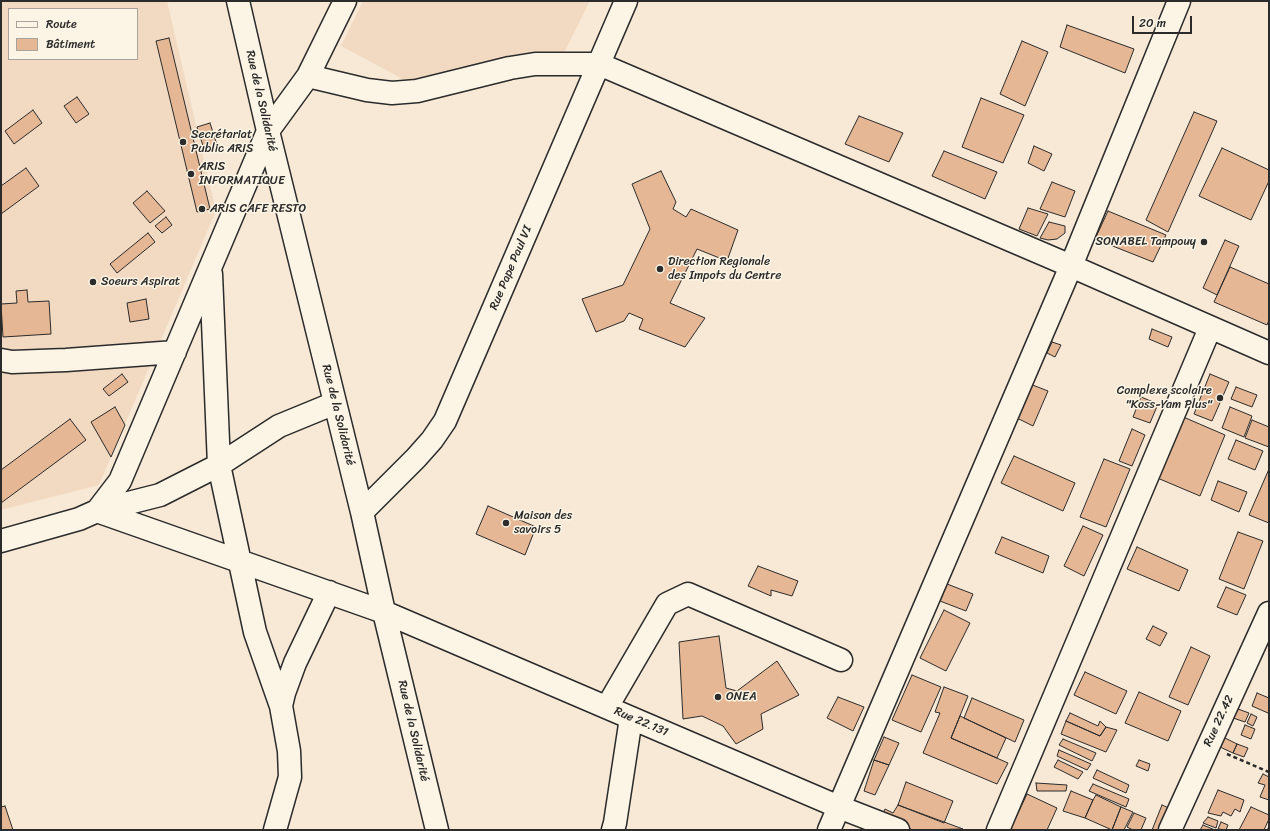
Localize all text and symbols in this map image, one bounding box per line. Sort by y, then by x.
legend [8,8,138,60]
scale bar [1134,8,1194,34]
text: 20 m [1139,12,1166,34]
text: Route [46,13,77,35]
text: Bâtiment [46,33,95,55]
street label: Rue de la Solidarité [242,49,280,153]
place label: Secrétariat Public ARIS [191,128,254,156]
marker: Secrétariat Public ARIS [178,137,188,147]
place label: ARIS INFORMATIQUE [199,160,285,188]
marker: ARIS INFORMATIQUE [186,169,196,179]
place label: ARIS CAFE RESTO [210,202,306,216]
marker: ARIS CAFE RESTO [197,204,207,214]
street label: Rue Pape Paul VI [487,224,535,312]
place label: SONABEL Tampouy [1096,235,1196,249]
marker: SONABEL Tampouy [1199,237,1209,247]
place label: Direction Regionale des Impots du Centre [668,255,781,283]
marker: Direction Regionale des Impots du Centre [655,264,665,274]
place label: Soeurs Aspirat [101,275,180,289]
marker: Soeurs Aspirat [88,277,98,287]
street label: Rue de la Solidarité [318,363,358,467]
place label: Complexe scolaire "Koss-Yam Plus" [1117,384,1212,412]
marker: Complexe scolaire "Koss-Yam Plus" [1215,393,1225,403]
place label: Maison des savoirs 5 [514,509,572,537]
marker: Maison des savoirs 5 [501,518,511,528]
street label: Rue de la Solidarité [394,679,432,783]
place label: ONEA [726,690,757,704]
marker: ONEA [713,692,723,702]
street label: Rue 22.42 [1201,693,1237,749]
street label: Rue 22.131 [612,704,670,740]

